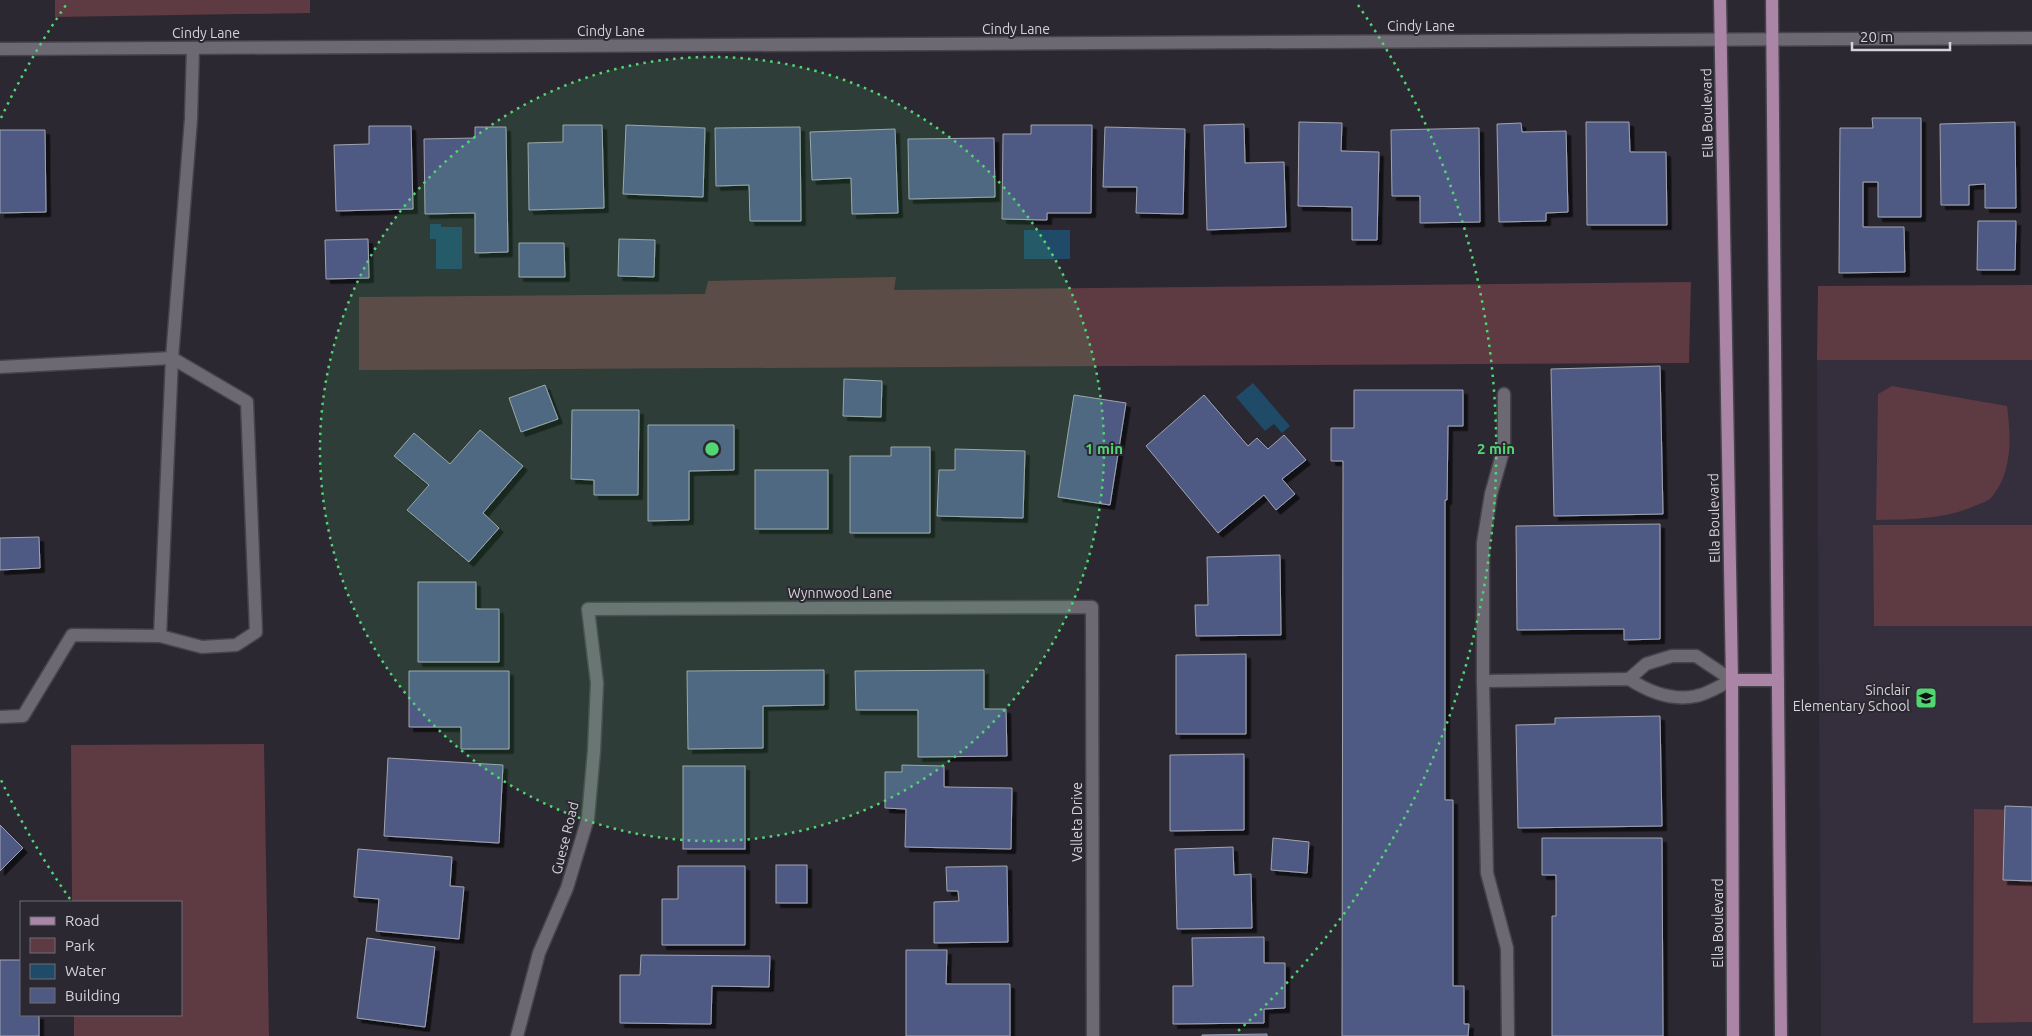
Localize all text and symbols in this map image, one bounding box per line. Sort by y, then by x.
street label: Cindy Lane [1387,18,1455,34]
scale bar [1852,20,1950,52]
street label: Cindy Lane [982,21,1050,37]
street label: Cindy Lane [577,23,645,39]
street label: Cindy Lane [172,25,240,41]
text: 20 m [1860,28,1893,45]
street label: Ella Boulevard [1698,68,1716,158]
centre of rings [703,440,721,458]
text: 1 min [1085,440,1123,457]
text: 2 min [1477,440,1515,457]
street label: Ella Boulevard [1705,473,1723,563]
street label: Wynnwood Lane [788,585,892,601]
place label: Sinclair Elementary School [1793,682,1911,714]
school or university icon: Sinclair Elementary School [1914,686,1938,710]
street label: Valleta Drive [1069,782,1085,862]
street label: Guese Road [548,800,582,876]
street label: Ella Boulevard [1710,878,1726,968]
legend [20,901,182,1016]
text: Road [65,912,100,929]
text: Park [65,937,95,954]
text: Water [65,962,106,979]
text: Building [65,987,120,1004]

